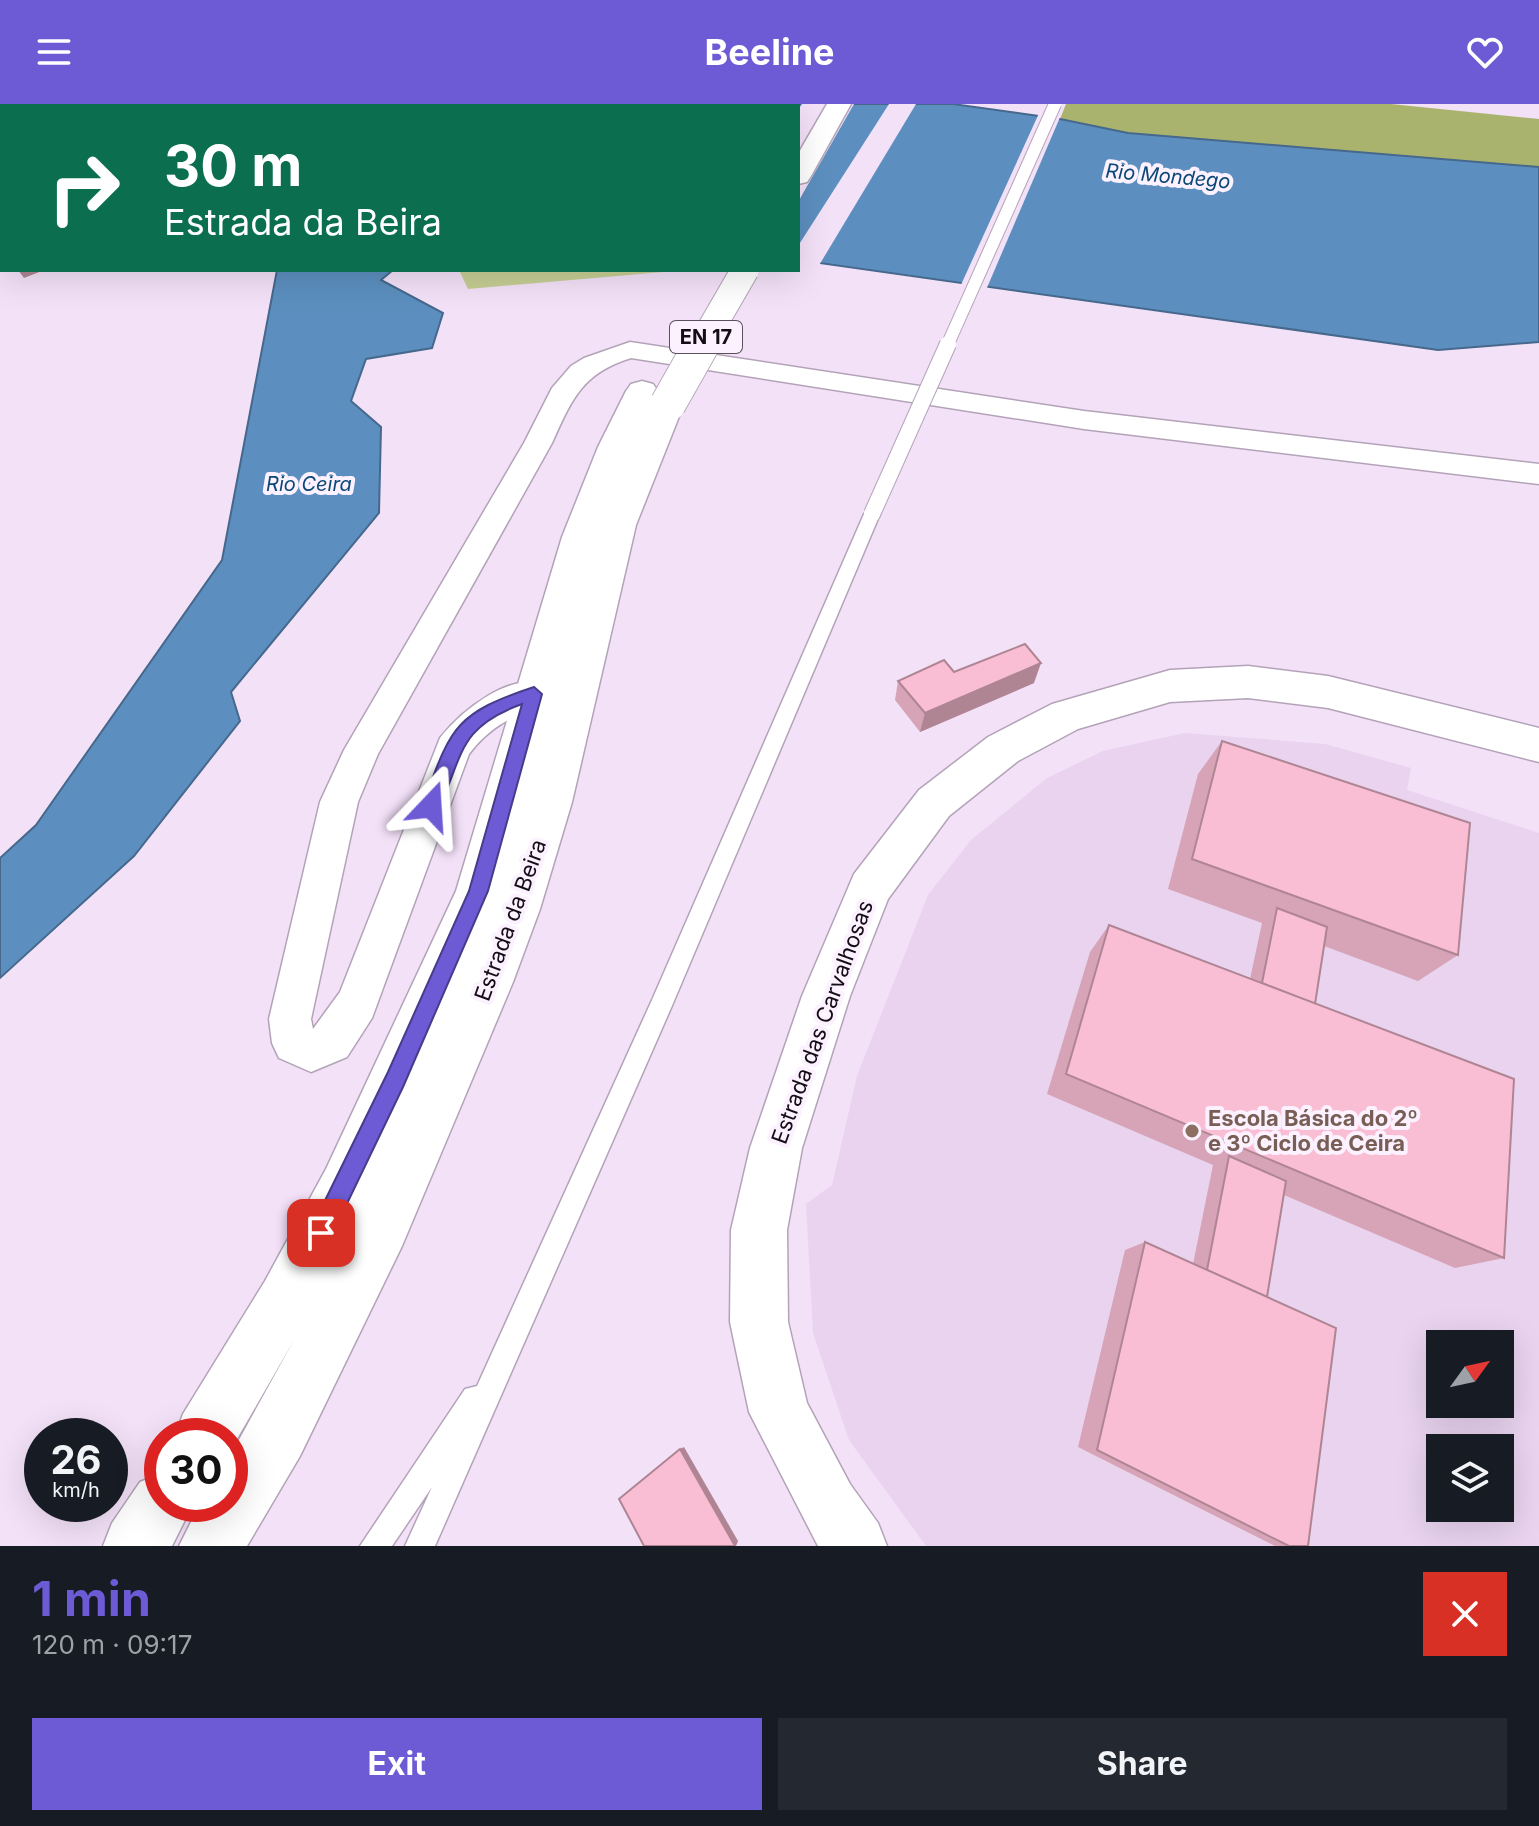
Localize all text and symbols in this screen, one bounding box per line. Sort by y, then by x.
icon: menu [32,30,76,74]
text: Beeline [704,30,835,74]
icon: heart [1463,30,1507,74]
text: 30 m [164,132,302,200]
icon: right [32,136,136,240]
water label: Rio Mondego [1105,159,1231,193]
text: Estrada da Beira [164,200,442,244]
road number: EN 17 [670,321,742,353]
water label: Rio Ceira [266,472,352,496]
position arrow [389,764,473,848]
street label: Estrada da Beira [469,836,551,1004]
street label: Estrada das Carvalhosas [766,897,878,1147]
place label: Escola Básica do 2º e 3º Ciclo de Ceira [1208,1105,1418,1156]
marker: Escola Básica do 2º e 3º Ciclo de Ceira [1183,1122,1201,1140]
pin [287,1199,355,1267]
icon: arrive [299,1211,343,1255]
north arrow [1426,1330,1514,1418]
map controls [1426,1330,1514,1522]
speed limit sign: 30 [144,1418,248,1522]
button: layers [1426,1434,1514,1522]
text: 26 [50,1435,102,1484]
text: km/h [52,1478,100,1502]
text: 1 min [32,1569,151,1628]
button: close [1423,1572,1507,1656]
text: 120 m · 09:17 [32,1629,192,1660]
button: Exit [32,1718,762,1810]
button: Share [778,1718,1507,1810]

